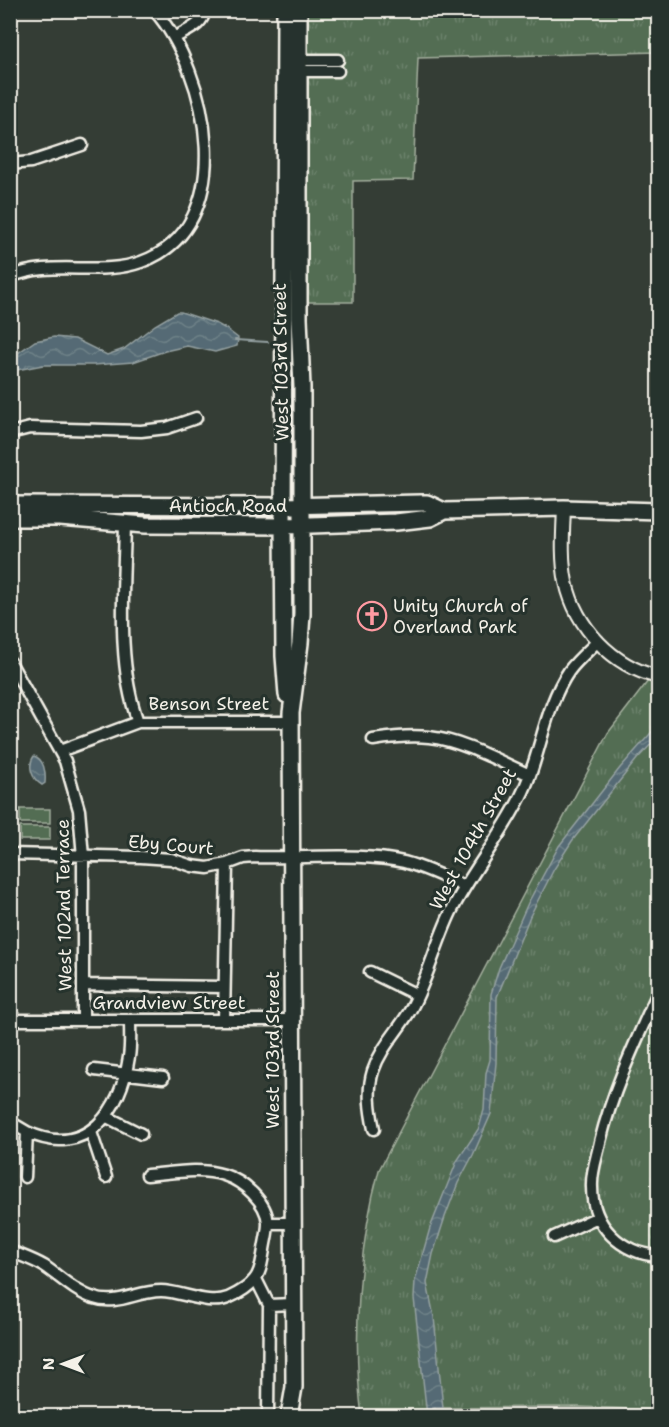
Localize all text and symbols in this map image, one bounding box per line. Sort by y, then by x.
street label: West 103rd Street [268,283,294,441]
street label: Antioch Road [169,494,287,518]
place label: Unity Church of Overland Park [393,594,528,639]
church icon: Unity Church of Overland Park [356,600,388,632]
street label: Benson Street [149,692,270,716]
street label: West 104th Street [424,764,522,914]
street label: West 102nd Terrace [50,819,78,991]
street label: Eby Court [127,829,215,861]
street label: West 103rd Street [261,971,285,1129]
street label: Grandview Street [92,991,246,1015]
north arrow [33,1334,93,1394]
text: N [38,1358,59,1370]

